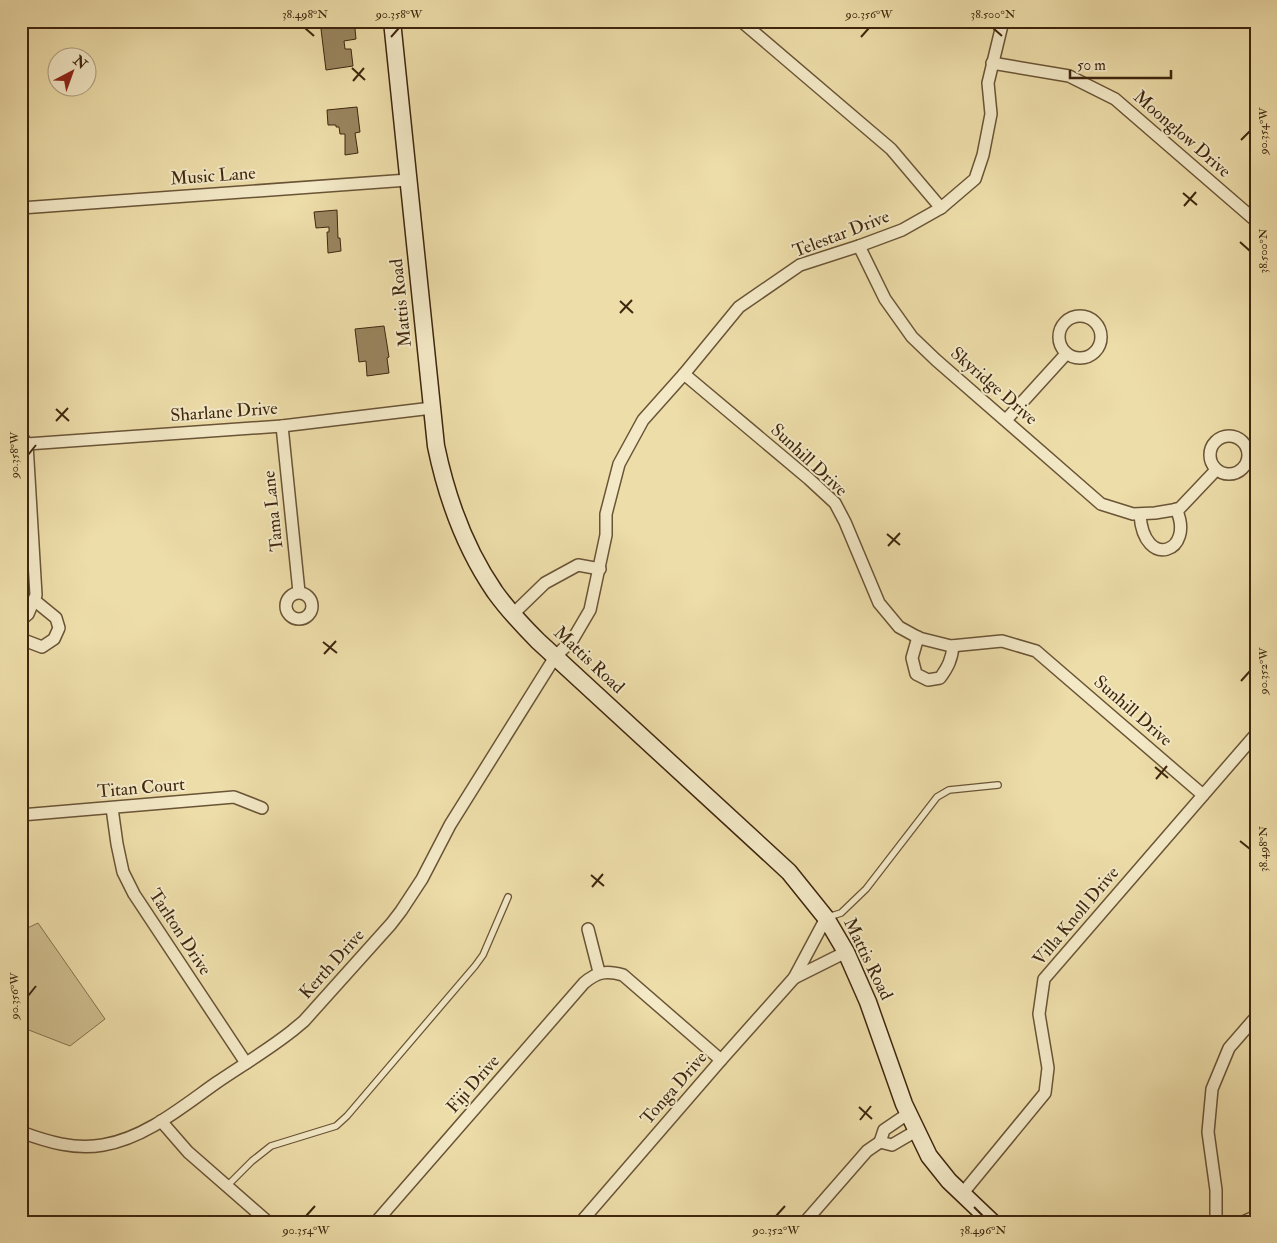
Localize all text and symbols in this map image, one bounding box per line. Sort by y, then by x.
text: 38.498°N [282,7,328,22]
text: 90.358°W [375,7,423,22]
text: 90.356°W [845,7,893,22]
text: 38.500°N [971,7,1016,22]
north arrow [48,48,98,98]
scale bar [1070,48,1171,80]
text: N [69,51,91,73]
text: 50 m [1077,56,1106,75]
street label: Moonglow Drive [1129,85,1236,183]
text: 90.354°W [1256,107,1271,156]
street label: Music Lane [169,162,257,190]
street label: Telestar Drive [789,205,893,263]
text: 38.500°N [1256,228,1271,273]
street label: Mattis Road [385,258,417,348]
street label: Skyridge Drive [946,342,1043,430]
street label: Sharlane Drive [170,397,279,427]
street label: Sunhill Drive [766,419,853,502]
text: 90.358°W [7,431,22,479]
street label: Tama Lane [257,469,289,553]
street label: Mattis Road [549,621,629,699]
text: 90.352°W [1256,647,1271,696]
street label: Sunhill Drive [1089,671,1177,752]
street label: Titan Court [96,773,186,803]
text: 38.498°N [1256,826,1271,872]
street label: Villa Knoll Drive [1028,861,1124,970]
street label: Tarlton Drive [144,884,217,980]
street label: Mattis Road [838,914,898,1004]
street label: Kerth Drive [294,924,370,1004]
text: 90.356°W [7,972,22,1020]
street label: Tonga Drive [636,1046,713,1130]
street label: Fiji Drive [441,1050,505,1118]
text: 90.354°W [281,1223,330,1238]
text: 90.352°W [752,1223,800,1238]
text: 38.496°N [960,1223,1006,1238]

